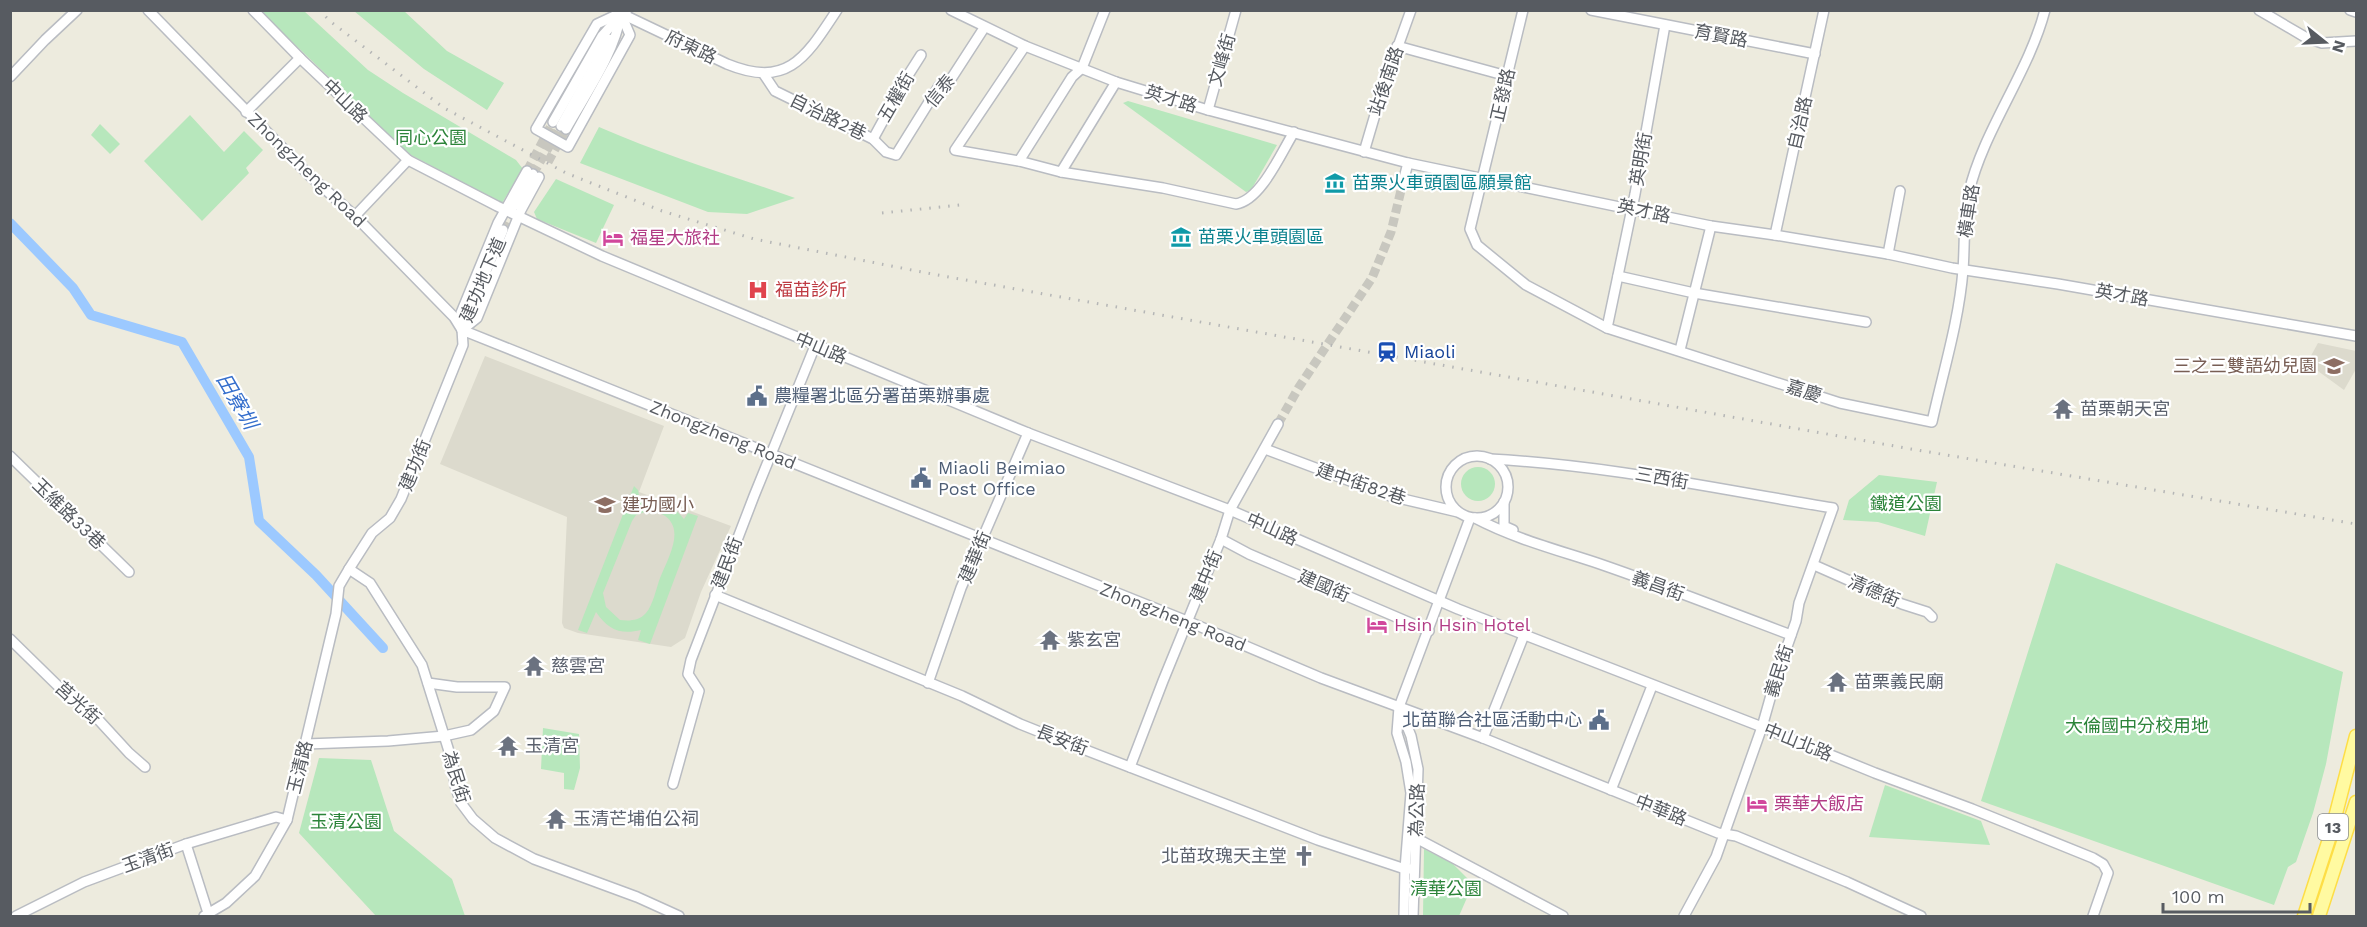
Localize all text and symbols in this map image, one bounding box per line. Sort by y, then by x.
north arrow [2295,12,2355,72]
street label: 育賢路 [1693,20,1750,51]
street label: 府東路 [662,25,720,68]
street label: 文峰街 [1204,31,1239,89]
text: N [2328,38,2350,55]
street label: 站後南路 [1364,43,1407,118]
street label: 正發路 [1486,66,1519,124]
street label: 五權街 [873,68,918,125]
street label: 信泰 [920,70,959,111]
street label: 中山路 [319,74,372,127]
street label: 英才路 [1142,81,1200,116]
street label: 自治路2巷 [787,89,870,144]
street label: 自治路 [1783,94,1816,152]
street label: Zhongzheng Road [244,108,371,231]
park label: 同心公園 [395,127,467,148]
street label: 英明街 [1625,131,1656,187]
museum icon: 苗栗火車頭園區願景館 [1323,171,1347,195]
place label: 苗栗火車頭園區願景館 [1352,172,1532,193]
street label: 橫車路 [1954,183,1983,239]
street label: 英才路 [1616,195,1673,226]
museum icon: 苗栗火車頭園區 [1169,225,1193,249]
hotel icon: 福星大旅社 [601,226,625,250]
place label: 苗栗火車頭園區 [1198,226,1324,247]
place label: 福星大旅社 [630,227,720,248]
street label: 建功地下道 [455,234,510,325]
hospital icon: 福苗診所 [746,278,770,302]
place label: 福苗診所 [775,279,847,300]
street label: 英才路 [2094,279,2150,310]
street label: 中山路 [792,327,850,368]
station icon: Miaoli [1375,340,1399,364]
place label: Miaoli [1404,341,1455,362]
school or university icon: 三之三雙語幼兒園 [2322,354,2346,378]
place label: 三之三雙語幼兒園 [2173,355,2317,376]
water label: 田寮圳 [212,369,264,436]
street label: 嘉慶 [1784,375,1825,406]
public building icon: 農糧署北區分署苗栗辦事處 [745,384,769,408]
place label: 農糧署北區分署苗栗辦事處 [774,385,990,406]
street label: Zhongzheng Road [647,396,799,473]
temple icon: 苗栗朝天宮 [2051,397,2075,421]
place label: 苗栗朝天宮 [2080,398,2170,419]
street label: 建功街 [395,436,434,494]
place label: Miaoli Beimiao Post Office [938,457,1065,499]
street label: 建中街82巷 [1313,458,1409,509]
street label: 三西街 [1634,462,1690,493]
public building icon: Miaoli Beimiao Post Office [909,466,933,490]
street label: 玉維路33巷 [29,474,110,553]
school or university icon: 建功國小 [593,493,617,517]
park label: 鐵道公園 [1870,493,1942,514]
place label: 建功國小 [622,494,694,515]
street label: 中山路 [1243,508,1301,549]
street label: 建華街 [954,528,995,586]
street label: 建民街 [707,534,746,592]
street label: 建中街 [1185,547,1226,605]
street label: 建國街 [1295,565,1353,606]
street label: 義昌街 [1629,566,1687,605]
street label: 清德街 [1845,570,1903,611]
street label: Zhongzheng Road [1097,578,1249,655]
hotel icon: Hsin Hsin Hotel [1365,613,1389,637]
place label: Hsin Hsin Hotel [1394,614,1531,635]
temple icon: 紫玄宮 [1038,628,1062,652]
place label: 紫玄宮 [1067,629,1121,650]
street label: 義民街 [1760,642,1797,700]
temple icon: 慈雲宮 [522,654,546,678]
place label: 慈雲宮 [551,655,605,676]
temple icon: 苗栗義民廟 [1825,670,1849,694]
place label: 苗栗義民廟 [1854,671,1944,692]
street label: 莒光街 [51,677,105,728]
public building icon: 北苗聯合社區活動中心 [1587,708,1611,732]
place label: 北苗聯合社區活動中心 [1402,709,1582,730]
park label: 大倫國中分校用地 [2065,715,2209,736]
street label: 中山北路 [1761,718,1835,765]
street label: 長安街 [1033,720,1091,759]
temple icon: 玉清宮 [496,734,520,758]
place label: 玉清宮 [525,735,579,756]
street label: 玉清路 [283,738,316,796]
street label: 為民街 [439,748,474,806]
street label: 為公路 [1405,783,1428,837]
street label: 中華路 [1632,790,1690,829]
hotel icon: 栗華大飯店 [1745,792,1769,816]
place label: 栗華大飯店 [1774,793,1864,814]
temple icon: 玉清芒埔伯公祠 [544,807,568,831]
place label: 玉清芒埔伯公祠 [573,808,699,829]
park label: 玉清公園 [310,811,382,832]
road number: 13 [2318,814,2348,840]
street label: 玉清街 [119,838,177,877]
church icon: 北苗玫瑰天主堂 [1292,844,1316,868]
place label: 北苗玫瑰天主堂 [1161,845,1287,866]
scale bar [2163,876,2310,914]
park label: 清華公園 [1410,878,1482,899]
text: 100 m [2172,886,2225,907]

